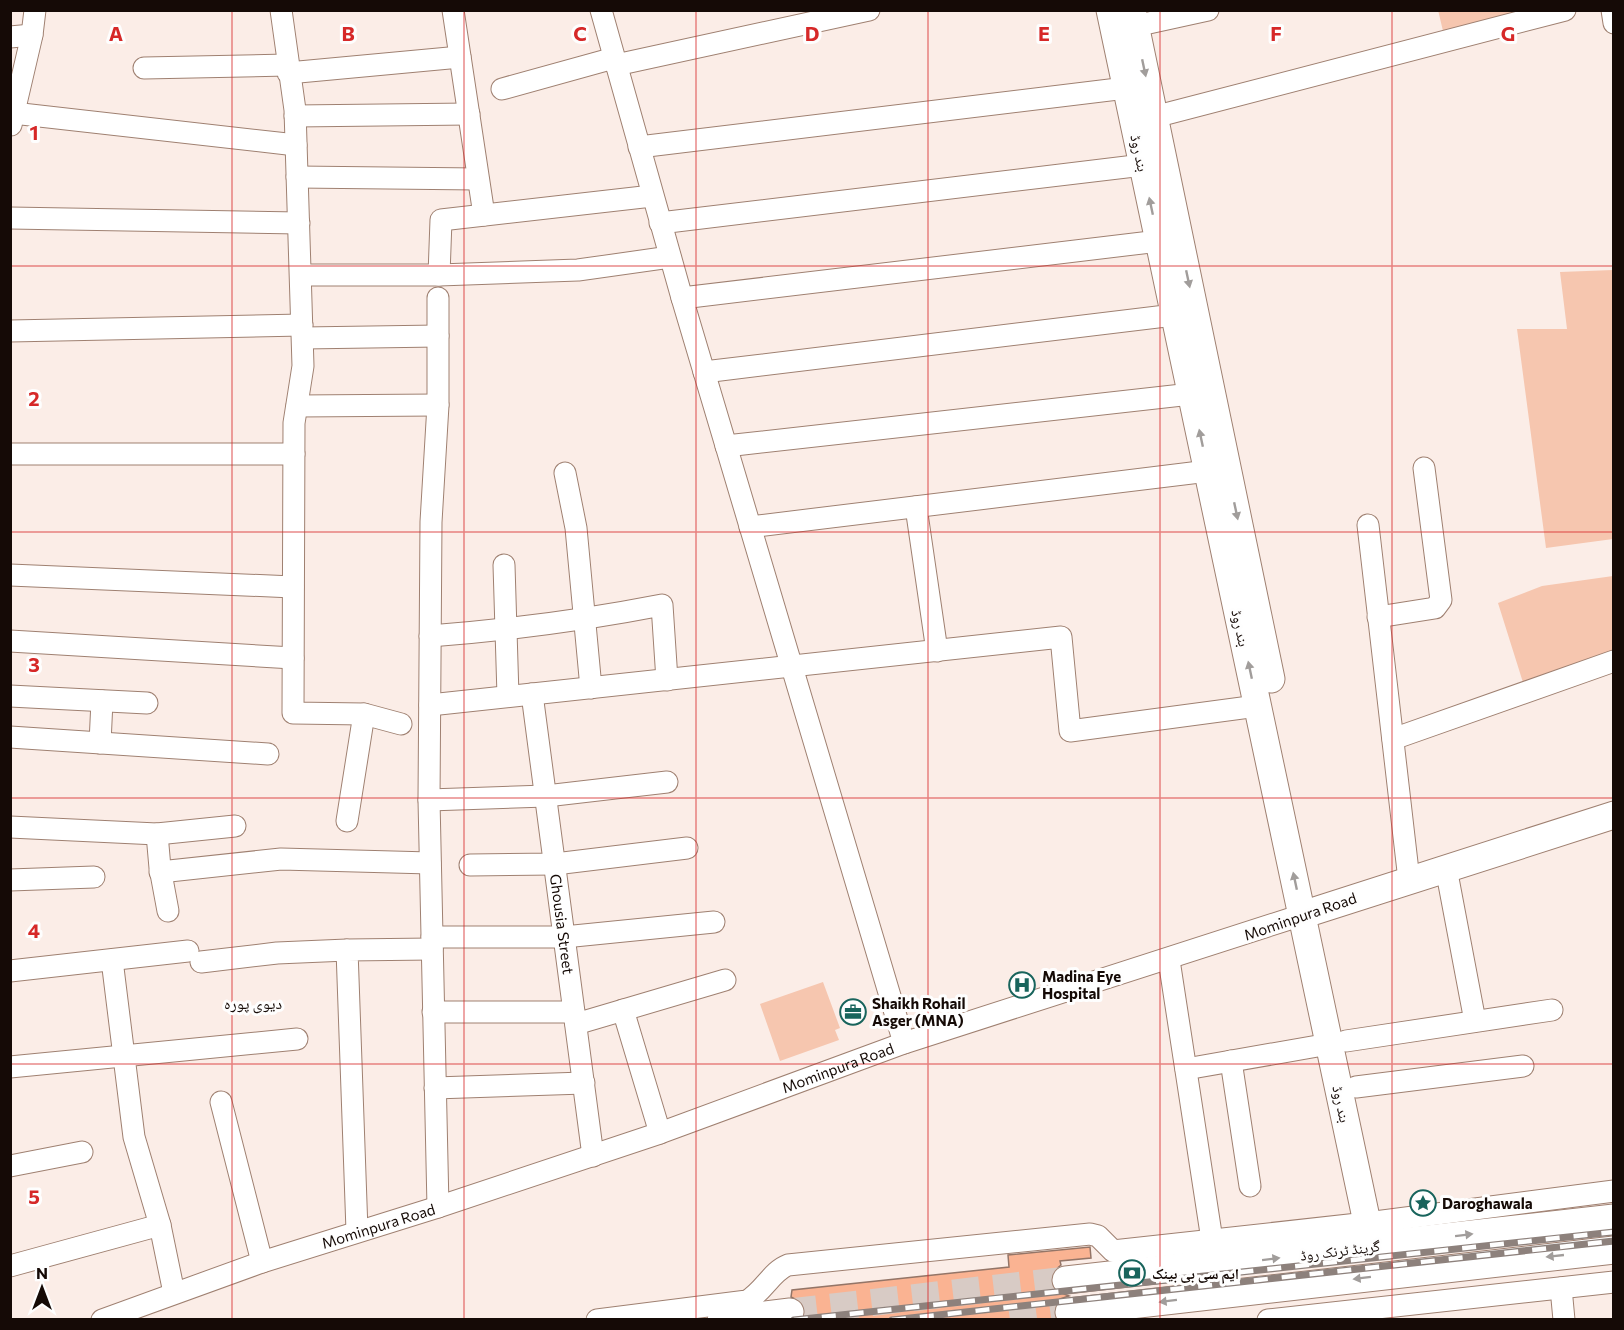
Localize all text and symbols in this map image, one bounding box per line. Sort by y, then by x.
text: A [109,21,123,45]
text: B [341,21,355,45]
text: C [573,21,587,45]
text: D [805,21,819,45]
text: E [1038,21,1050,45]
text: F [1270,21,1282,45]
text: G [1501,21,1515,45]
one-way arrow [1140,59,1149,78]
text: 1 [29,120,39,144]
street label: بند روڈ [1126,133,1153,173]
one-way arrow [1146,197,1156,215]
one-way arrow [1183,270,1193,289]
text: 2 [28,386,40,410]
one-way arrow [1195,429,1205,447]
one-way arrow [1232,502,1241,521]
street label: بند روڈ [1227,608,1254,648]
text: 3 [28,652,40,676]
one-way arrow [1245,660,1254,679]
one-way arrow [1290,871,1299,890]
street label: Ghousia Street [547,873,578,975]
street label: Mominpura Road [1241,888,1359,944]
text: 4 [28,918,40,942]
place label: Madina Eye Hospital [1042,967,1121,1002]
hospital icon: Madina Eye Hospital [1007,970,1037,1000]
district label: دیوی پورہ [224,993,282,1014]
place label: Shaikh Rohail Asger (MNA) [872,994,966,1029]
office icon: Shaikh Rohail Asger (MNA) [838,997,868,1027]
street label: Mominpura Road [779,1039,896,1096]
street label: بند روڈ [1328,1084,1355,1124]
text: 5 [28,1184,40,1208]
place icon: Daroghawala [1408,1188,1438,1218]
place label: Daroghawala [1442,1194,1533,1212]
street label: Mominpura Road [319,1200,437,1252]
one-way arrow [1455,1231,1474,1240]
street label: گرینڈ ٹرنک روڈ [1299,1236,1382,1265]
one-way arrow [1546,1251,1565,1261]
one-way arrow [1261,1254,1280,1263]
north arrow [12,1258,72,1318]
bank icon: ایم سی بی بینک [1117,1258,1147,1288]
text: N [36,1263,48,1282]
place label: ایم سی بی بینک [1152,1264,1239,1284]
one-way arrow [1352,1273,1371,1282]
one-way arrow [1158,1296,1177,1305]

